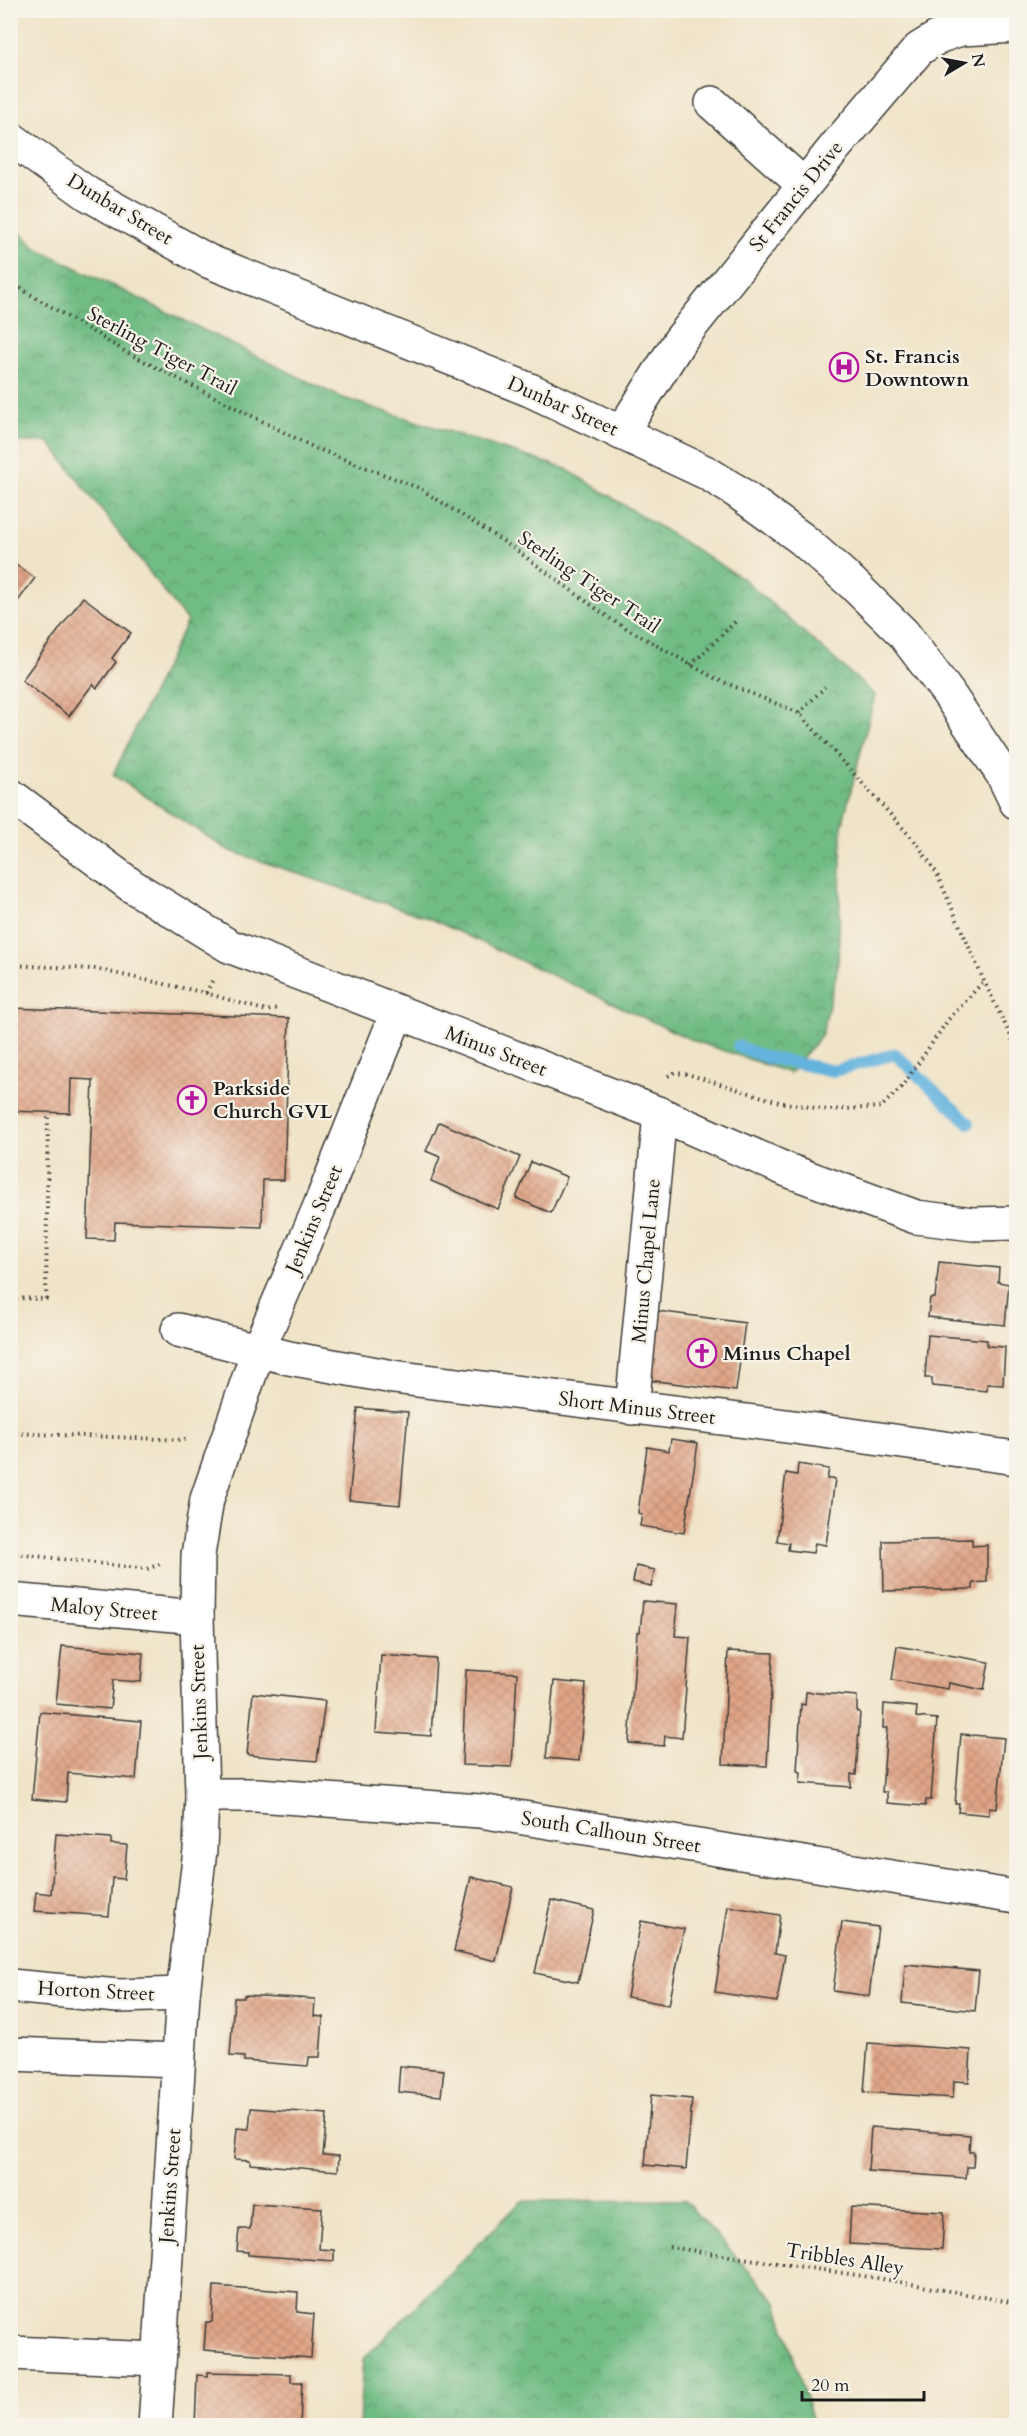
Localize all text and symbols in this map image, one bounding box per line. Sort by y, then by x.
north arrow [934,33,994,93]
text: N [966,52,990,69]
street label: St Francis Drive [743,135,849,257]
street label: Dunbar Street [62,167,178,252]
street label: Sterling Tiger Trail [82,300,242,402]
place label: St. Francis Downtown [865,343,969,393]
hospital icon: St. Francis Downtown [828,351,860,383]
street label: Dunbar Street [503,370,623,443]
street label: Sterling Tiger Trail [513,524,665,640]
street label: Minus Street [441,1019,551,1083]
place label: Parkside Church GVL [213,1075,333,1125]
church icon: Parkside Church GVL [176,1084,208,1116]
street label: Jenkins Street [278,1160,349,1280]
street label: Minus Chapel Lane [625,1178,667,1344]
church icon: Minus Chapel [686,1337,718,1369]
place label: Minus Chapel [723,1340,851,1367]
street label: Short Minus Street [557,1385,718,1431]
street label: Maloy Street [49,1591,159,1627]
street label: Jenkins Street [183,1643,215,1763]
street label: South Calhoun Street [519,1804,703,1860]
street label: Horton Street [37,1974,156,2008]
street label: Jenkins Street [152,2127,188,2247]
street label: Tribbles Alley [784,2236,906,2282]
scale bar [802,2364,924,2402]
text: 20 m [811,2373,850,2398]

